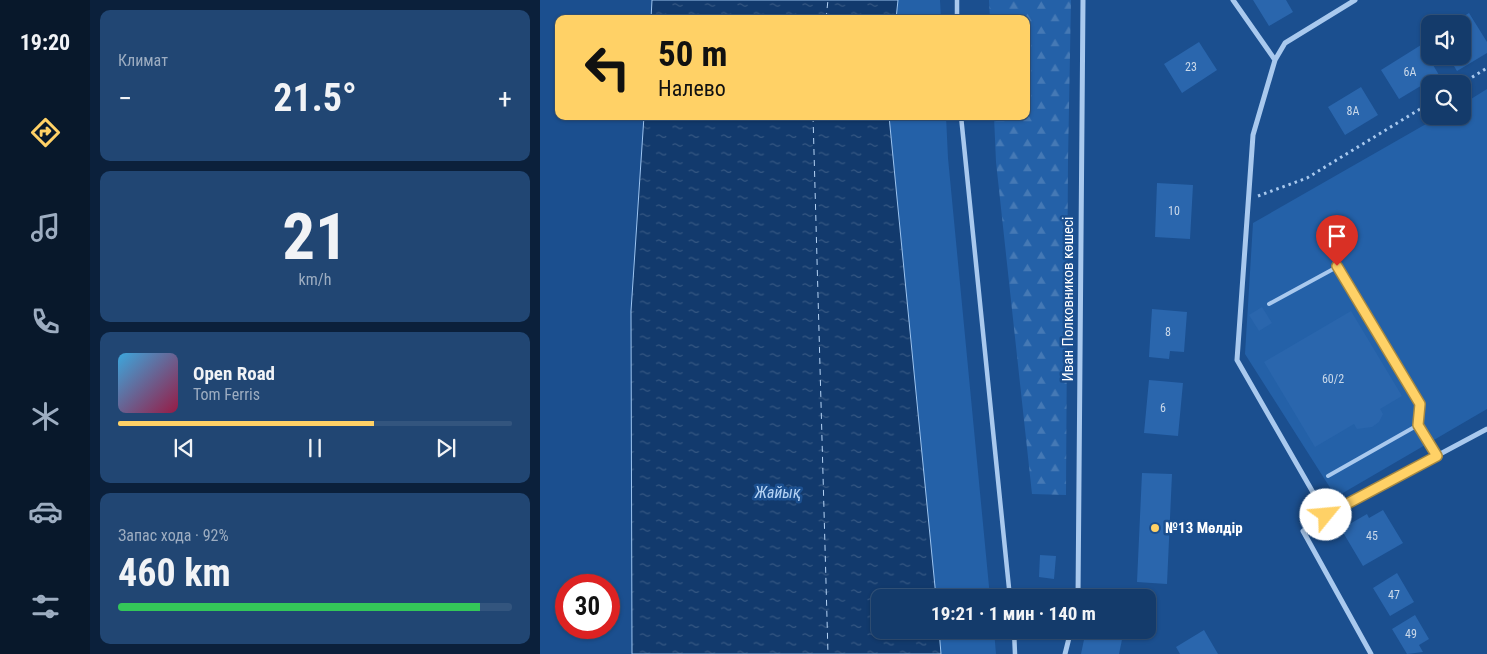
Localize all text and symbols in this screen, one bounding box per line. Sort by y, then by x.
map controls [1421,15,1471,125]
button: sound [1421,15,1471,65]
text: 19:20 [20,30,70,55]
text: 50 m [658,34,727,75]
icon: left [575,35,640,100]
text: Климат [118,51,168,70]
house number: 23 [1185,60,1197,74]
house number: 6А [1404,65,1417,79]
button: search [1421,75,1471,125]
text: 21.5° [273,76,357,120]
text: Налево [658,76,726,101]
text: − [118,82,132,115]
text: + [498,82,512,115]
house number: 8А [1347,104,1360,118]
icon: directions [28,115,63,150]
text: 21 [282,199,348,275]
house number: 10 [1168,204,1180,218]
icon: music [28,210,63,245]
pin [1316,215,1358,266]
street label: Иван Полковников көшесі [1059,217,1077,381]
icon: arrive [1323,222,1351,250]
text: km/h [299,270,331,289]
icon: phone [28,304,63,339]
house number: 8 [1165,325,1171,339]
text: Open Road [193,362,275,385]
house number: 60/2 [1322,372,1344,386]
text: Tom Ferris [193,385,260,404]
icon: climate [28,399,63,434]
house number: 6 [1160,401,1166,415]
icon: previous [170,434,198,462]
icon: pause [301,434,329,462]
icon: next [432,434,460,462]
water label: Жайық [754,483,801,502]
position arrow [1299,488,1351,540]
icon: car [28,494,63,529]
place label: №13 Мөлдiр [1165,519,1243,537]
marker: №13 Мөлдiр [1149,522,1161,534]
text: Запас хода · 92% [118,526,229,545]
house number: 45 [1366,529,1378,543]
text: 460 km [118,551,231,595]
speed limit sign: 30 [555,574,620,639]
house number: 47 [1388,588,1400,602]
icon: filters [28,589,63,624]
text: 19:21 · 1 мин · 140 m [931,602,1096,625]
house number: 49 [1405,627,1417,641]

